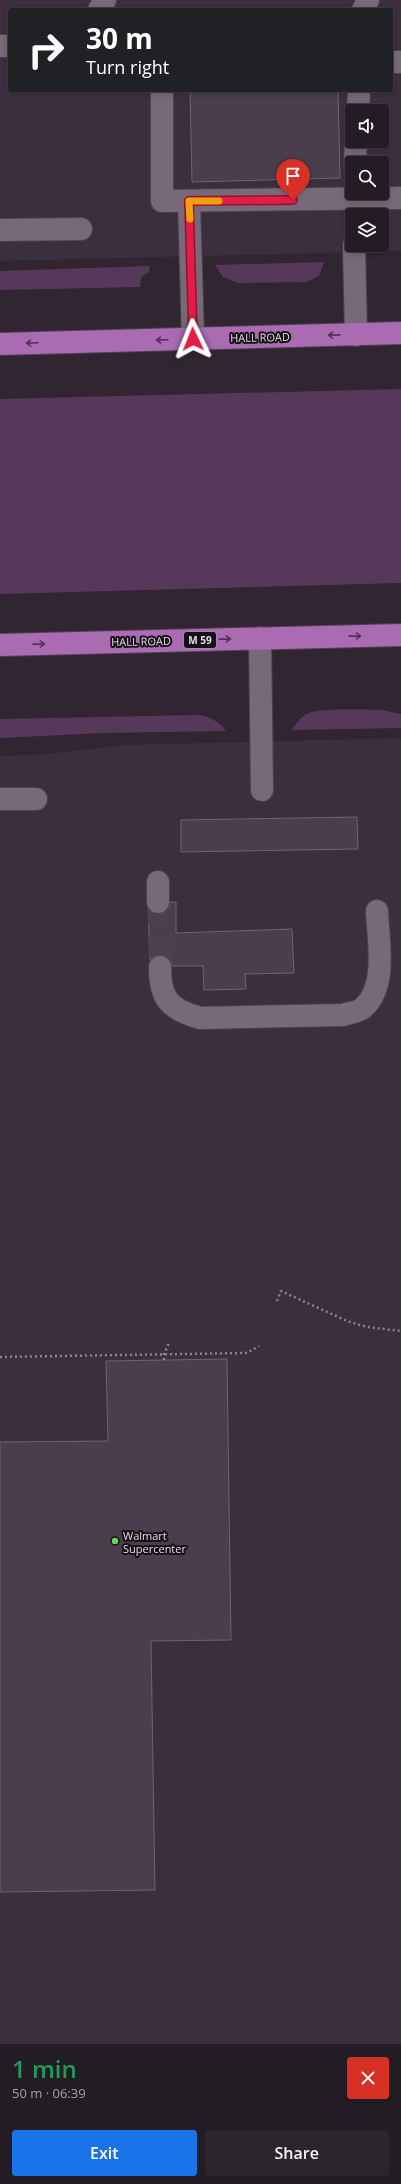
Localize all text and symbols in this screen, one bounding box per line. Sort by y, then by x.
text: 30 m [86,19,153,57]
icon: right [20,24,72,76]
text: Turn right [86,55,169,79]
map controls [345,104,389,252]
button: sound [345,104,389,148]
button: search [345,156,389,200]
pin [276,159,310,200]
icon: arrive [282,165,304,187]
button: layers [345,208,389,252]
position arrow [172,318,214,360]
street label: HALL ROAD [230,329,290,345]
one-way arrow [328,331,341,339]
one-way arrow [156,336,169,343]
one-way arrow [26,339,39,347]
road number: M 59 [184,632,216,648]
one-way arrow [348,632,361,640]
street label: HALL ROAD [111,633,171,649]
one-way arrow [218,635,231,643]
one-way arrow [32,640,45,648]
place label: Walmart Supercenter [123,1528,186,1556]
marker: Walmart Supercenter [110,1536,120,1546]
text: 1 min [12,2052,77,2085]
button: close [347,2057,389,2099]
text: 50 m · 06:39 [12,2084,86,2102]
button: Exit [12,2130,197,2176]
button: Share [205,2130,389,2176]

